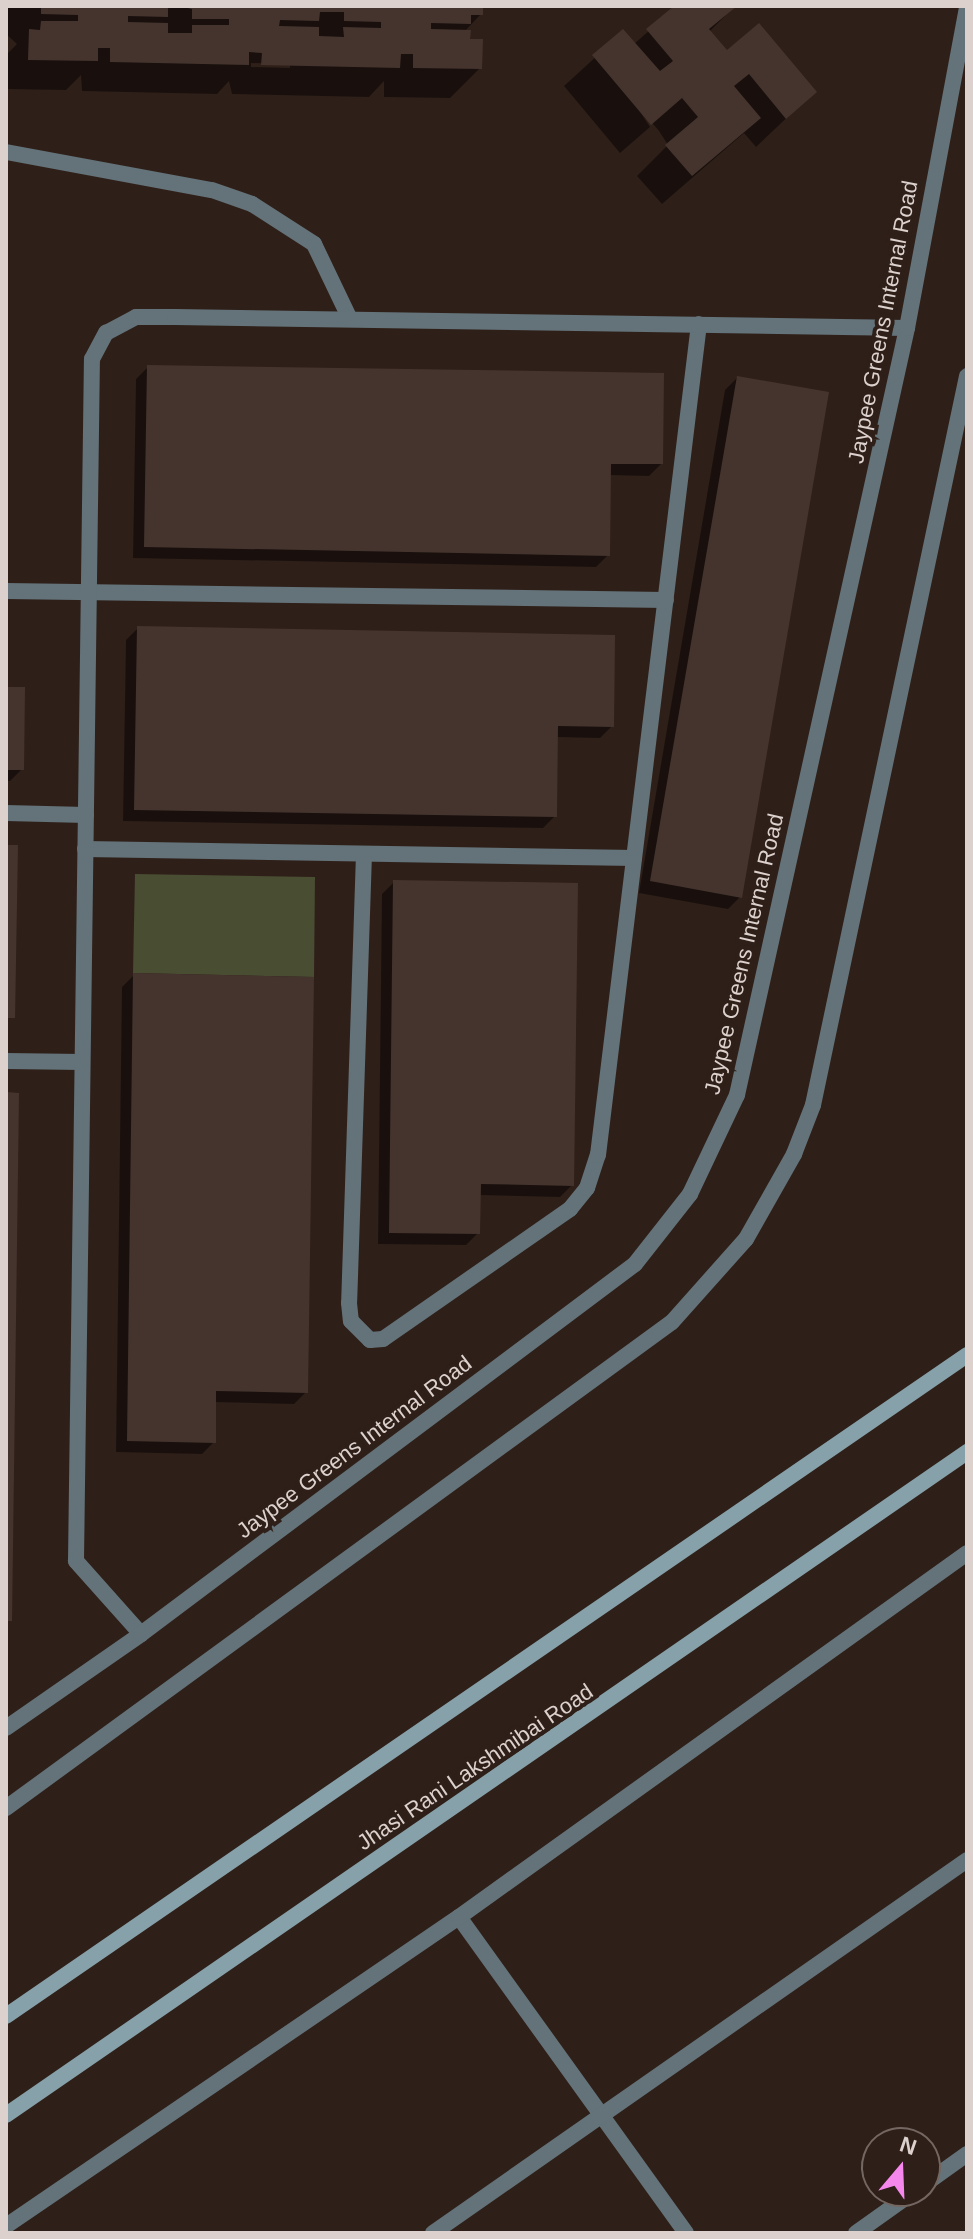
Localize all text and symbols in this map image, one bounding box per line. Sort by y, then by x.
street label: Jaypee Greens Internal Road [843,178,923,466]
street label: Jaypee Greens Internal Road [699,811,789,1097]
street label: Jaypee Greens Internal Road [231,1350,477,1544]
street label: Jhasi Rani Lakshmibai Road [352,1678,598,1856]
north arrow [861,2127,941,2207]
text: N [897,2131,920,2160]

